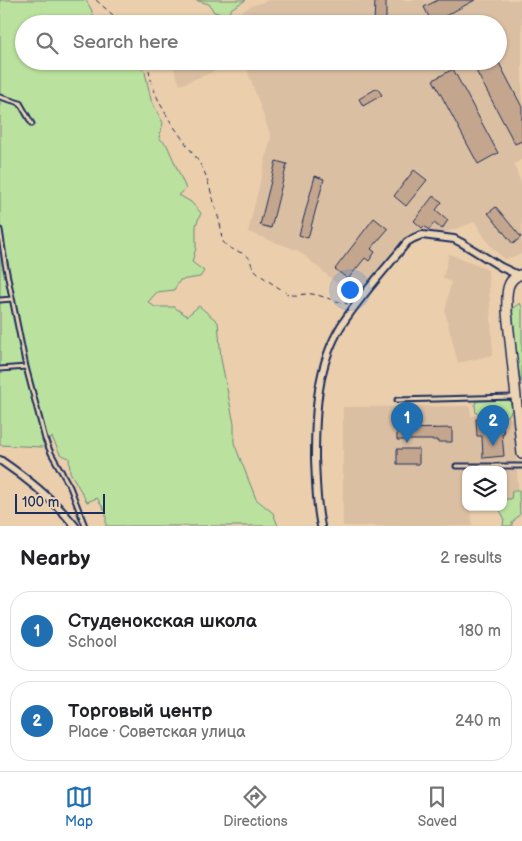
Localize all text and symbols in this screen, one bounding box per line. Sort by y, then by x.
search box [15,15,507,70]
icon: search [33,29,61,57]
text: Search here [73,31,178,54]
your location [337,277,363,303]
pin: 1 [391,402,423,443]
pin: 2 [477,405,509,446]
map controls [462,466,507,511]
button: layers [462,466,507,511]
scale bar [15,491,105,514]
text: 100 m [22,494,59,511]
text: Nearby [20,546,90,571]
text: 2 results [440,549,502,568]
text: Студенокская школа [68,610,257,633]
text: 1 [34,622,40,641]
text: 180 m [459,622,501,641]
text: School [68,633,117,652]
text: Торговый центр [68,700,213,723]
text: 2 [32,712,42,731]
text: 240 m [455,712,501,731]
text: Place · Советская улица [68,723,246,742]
tab: Map [65,783,93,830]
tab: Directions [223,783,288,830]
tab: Saved [418,783,457,830]

